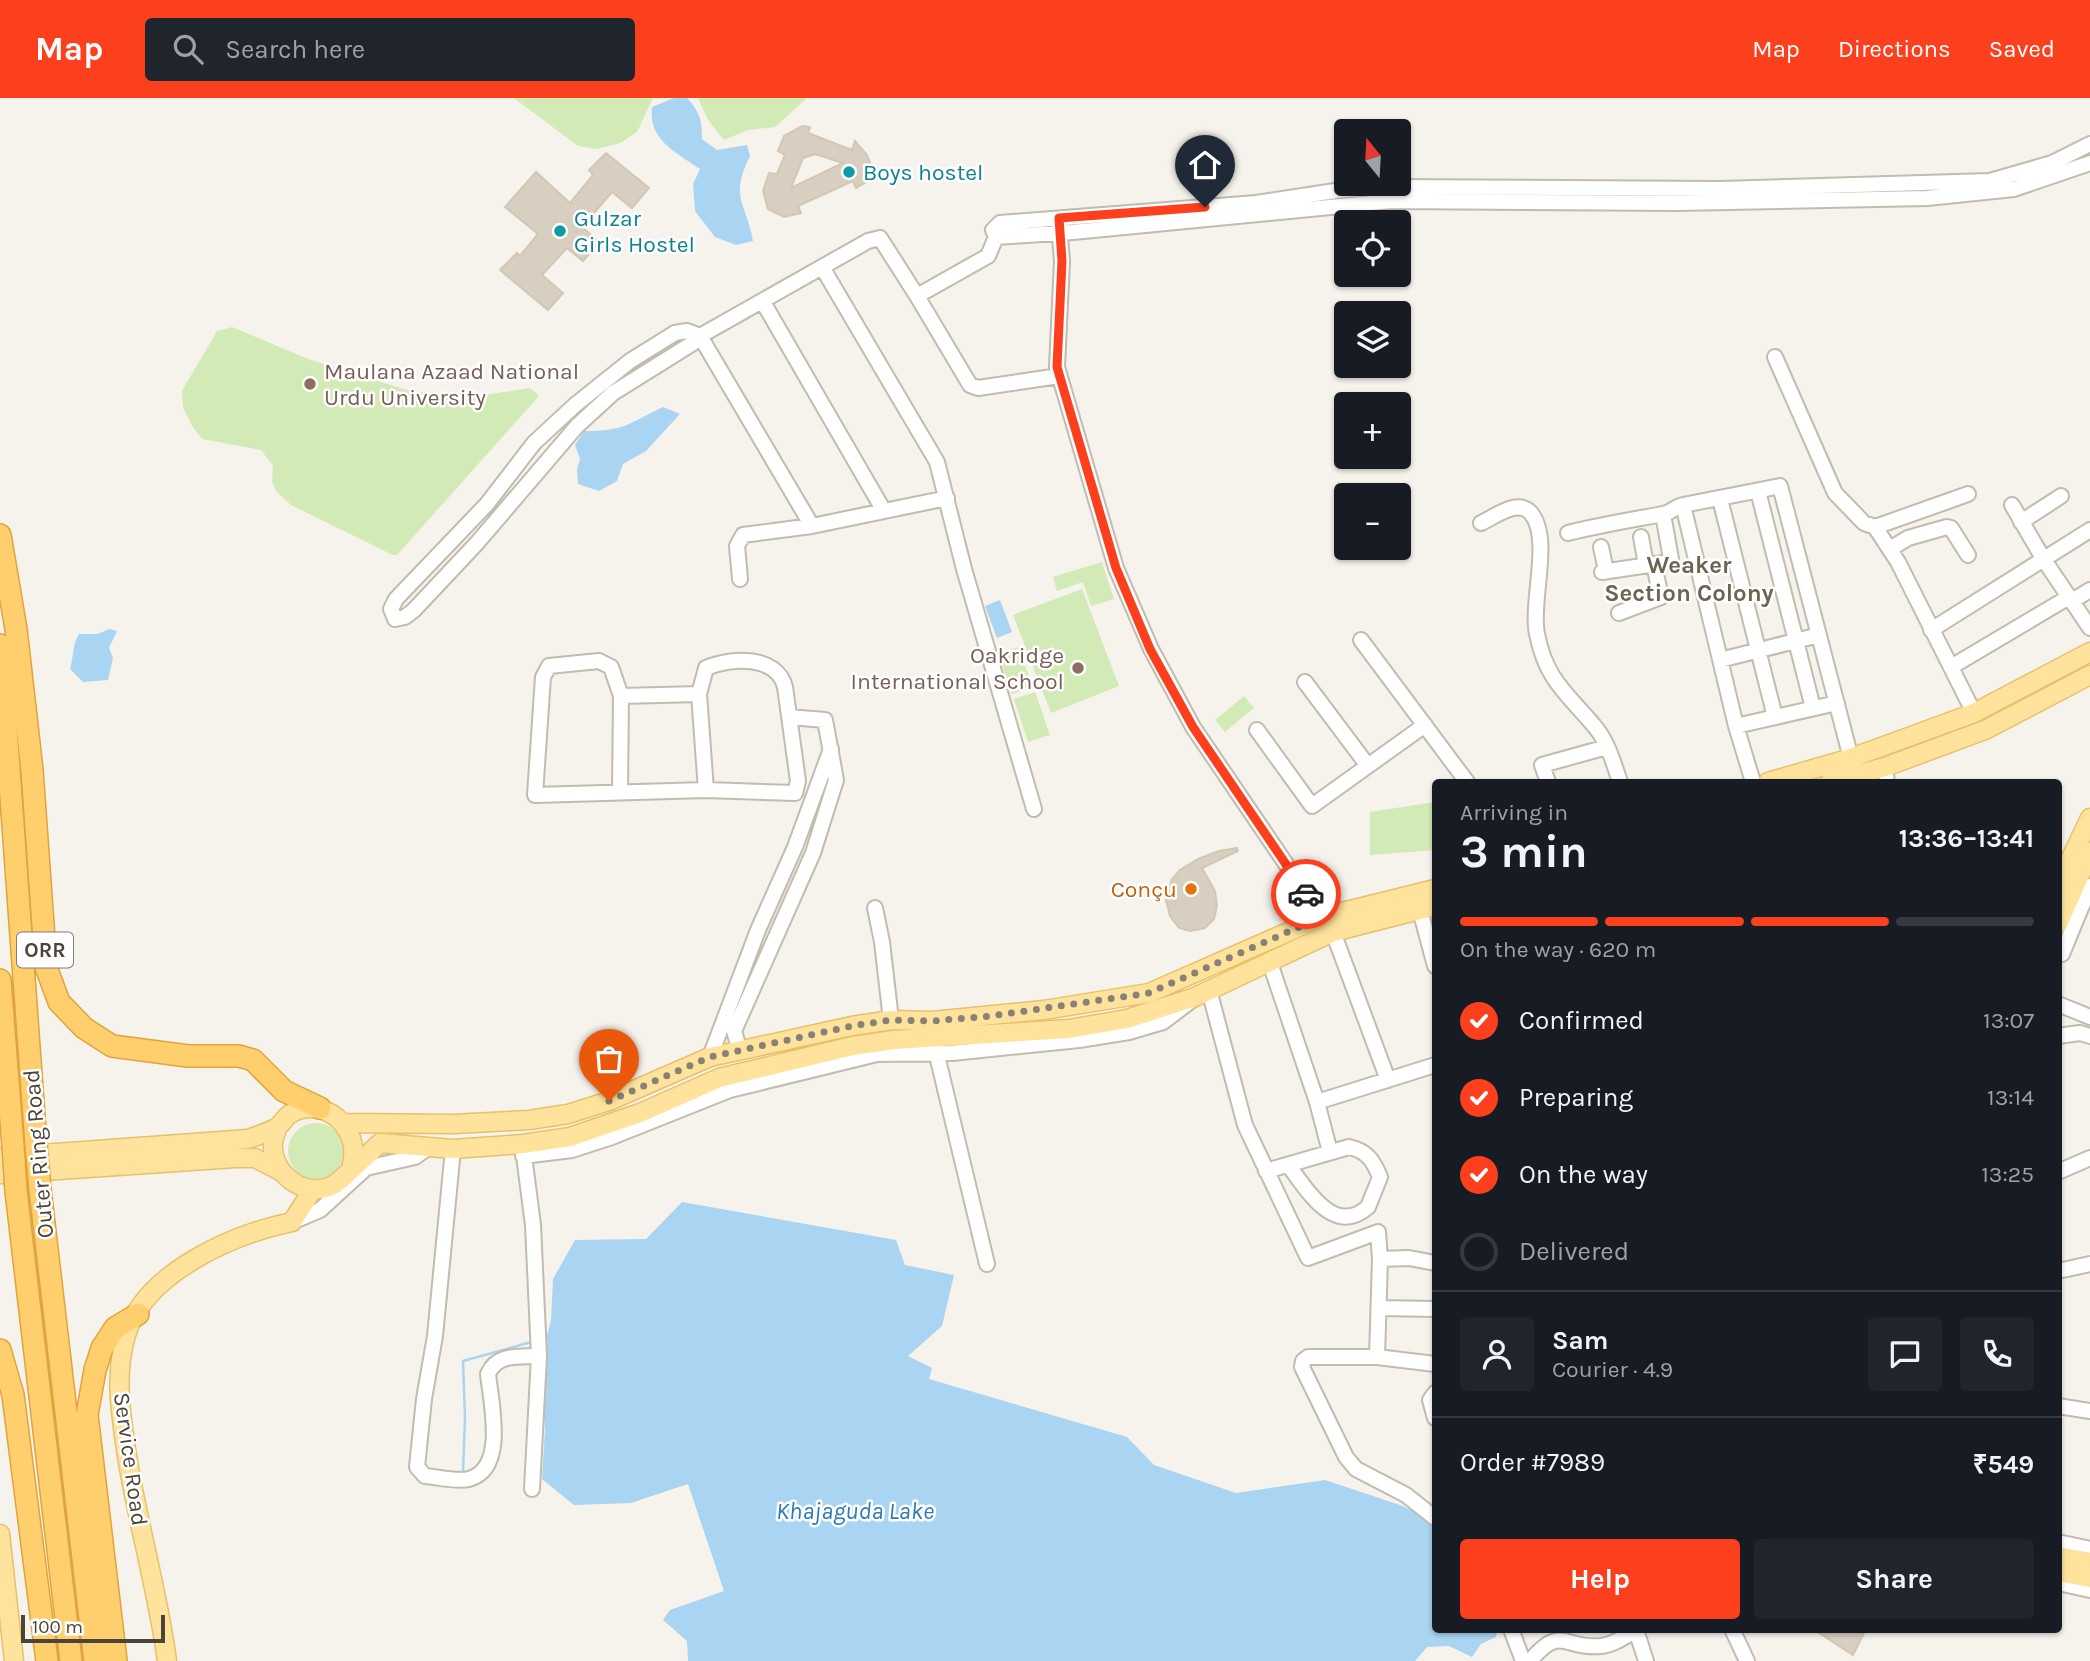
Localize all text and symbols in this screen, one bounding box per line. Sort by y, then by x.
search box [145,18,635,81]
text: Map [35,30,103,68]
icon: search [169,30,207,68]
text: Search here [225,34,365,65]
text: Map [1752,35,1800,63]
text: Directions [1838,35,1951,63]
text: Saved [1989,35,2055,63]
north arrow [1334,119,1410,196]
map controls [1334,119,1411,560]
pin [1175,135,1235,207]
icon: home [1186,146,1224,184]
place label: Boys hostel [863,159,984,186]
marker: Boys hostel [841,164,857,180]
place label: Gulzar Girls Hostel [574,205,695,258]
button: locate [1334,210,1411,287]
marker: Gulzar Girls Hostel [552,223,568,239]
button: layers [1334,301,1411,378]
place label: Maulana Azaad National Urdu University [324,358,579,411]
marker: Maulana Azaad National Urdu University [302,376,318,392]
button: + [1334,392,1411,469]
button: − [1334,483,1411,560]
district label: Weaker Section Colony [1604,551,1774,607]
place label: Oakridge International School [851,642,1064,695]
marker: Oakridge International School [1070,660,1086,676]
text: Arriving in [1460,799,1568,826]
text: 13:36–13:41 [1899,823,2034,854]
text: 3 min [1460,825,1588,879]
courier [1271,859,1341,929]
icon: car [1287,875,1325,913]
place label: Conçu [1111,876,1177,903]
marker: Conçu [1183,881,1199,897]
road number: ORR [17,932,73,968]
text: On the way · 620 m [1460,936,1656,963]
icon: check [1460,1002,1498,1040]
text: Confirmed [1519,1005,1644,1036]
text: 13:07 [1983,1007,2034,1034]
pin [579,1029,639,1101]
icon: bag [590,1040,628,1078]
street label: Outer Ring Road [18,1068,59,1239]
icon: check [1460,1079,1498,1117]
text: Preparing [1519,1082,1633,1113]
text: 13:14 [1987,1084,2034,1111]
icon: check [1460,1156,1498,1194]
text: On the way [1519,1159,1648,1190]
text: 13:25 [1981,1161,2034,1188]
text: Delivered [1519,1236,1629,1267]
button: person [1460,1317,1534,1391]
button: chat [1868,1317,1942,1391]
button: phone [1960,1317,2034,1391]
text: Sam [1552,1325,1608,1356]
text: Courier · 4.9 [1552,1356,1673,1383]
street label: Service Road [108,1391,153,1528]
text: Order #7989 [1460,1447,1605,1478]
text: ₹549 [1973,1449,2034,1480]
water label: Khajaguda Lake [776,1497,934,1525]
button: Help [1460,1539,1740,1619]
button: Share [1754,1539,2034,1619]
scale bar [21,1612,164,1644]
text: 100 m [32,1616,83,1638]

